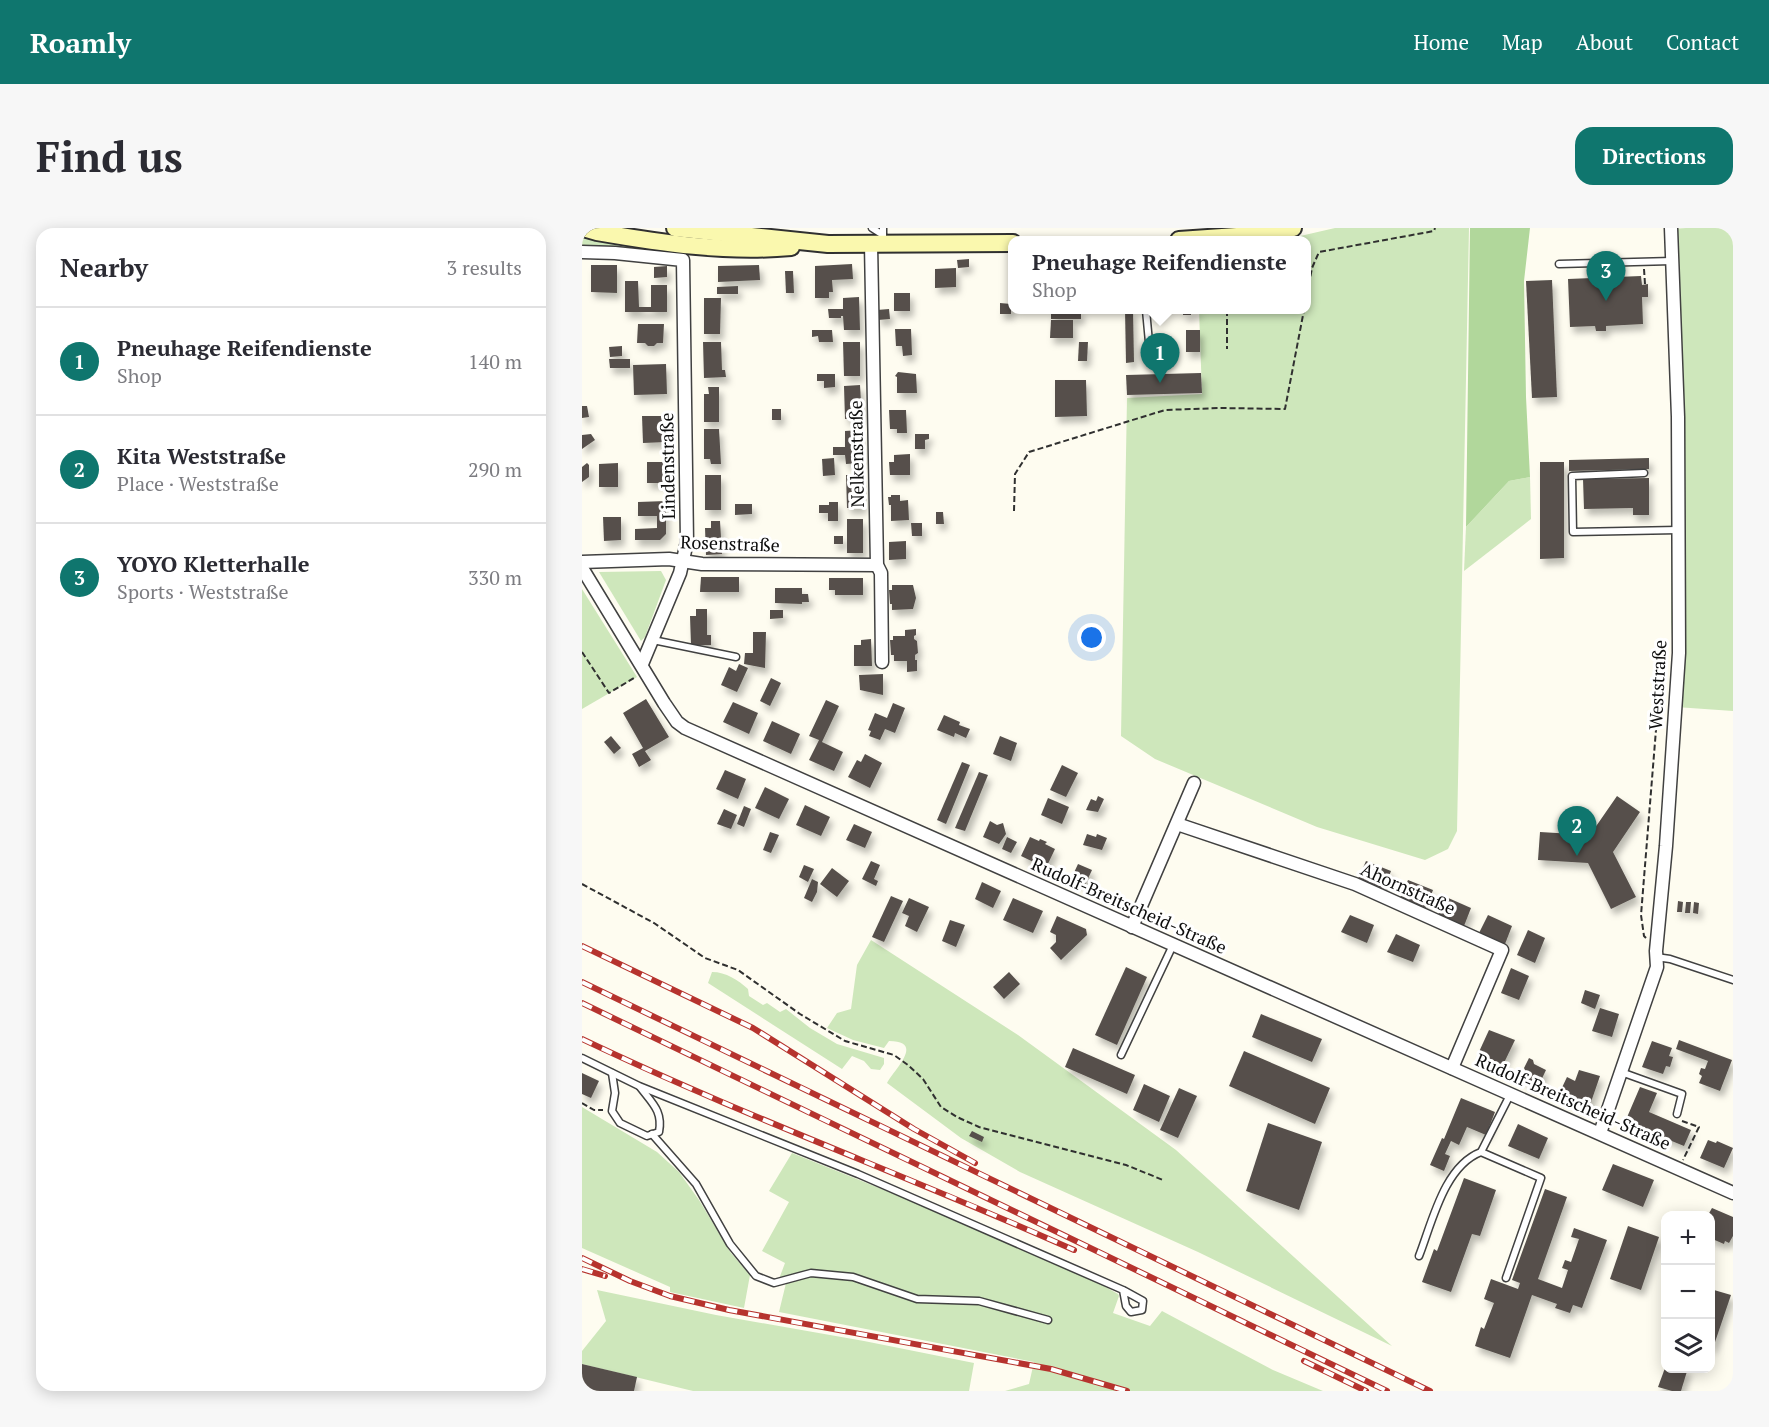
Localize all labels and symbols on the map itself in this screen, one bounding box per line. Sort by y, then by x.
pin: 3 [1586,251,1626,301]
pin: 1 [1140,334,1180,383]
street label: Nelkenstraße [843,400,869,508]
street label: Lindenstraße [654,412,680,520]
street label: Rosenstraße [680,529,780,557]
your location [1077,623,1106,652]
street label: Weststraße [1643,639,1671,731]
pin: 2 [1558,806,1596,856]
street label: Rudolf-Breitscheid-Straße [1028,851,1231,959]
street label: Ahornstraße [1357,856,1460,920]
street label: Rudolf-Breitscheid-Straße [1472,1047,1675,1155]

